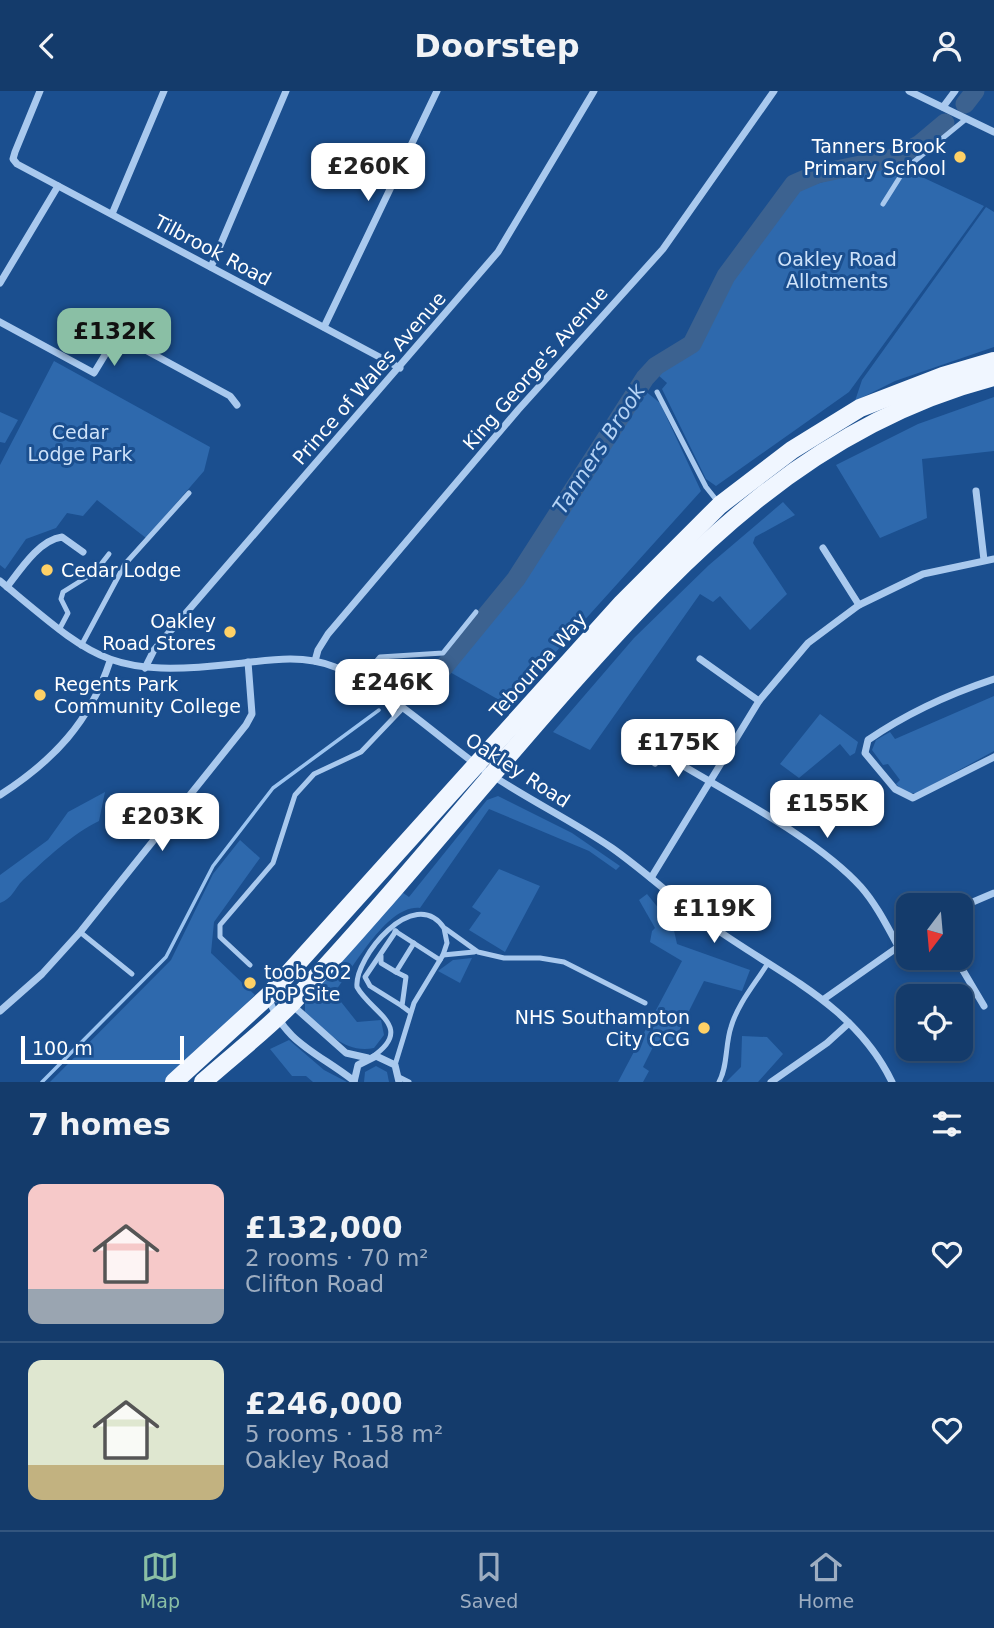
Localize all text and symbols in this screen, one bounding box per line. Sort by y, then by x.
icon: back [28,27,66,65]
text: Doorstep [414,27,580,65]
icon: person [928,27,966,65]
place label: Tanners Brook Primary School [803,135,946,179]
pin: £260K [319,143,417,203]
marker: Tanners Brook Primary School [952,149,968,165]
text: £260K [327,153,409,179]
street label: Tilbrook Road [150,210,275,290]
park label: Oakley Road Allotments [777,248,897,292]
street label: King George's Avenue [458,282,612,454]
street label: Prince of Wales Avenue [288,287,450,469]
pin: £132K [65,309,163,368]
text: £132K [73,318,155,344]
water label: Tanners Brook [548,379,650,519]
park label: Cedar Lodge Park [28,421,132,465]
place label: Cedar Lodge [61,559,181,581]
marker: Cedar Lodge [39,562,55,578]
street label: Tebourba Way [484,608,591,723]
place label: Oakley Road Stores [102,610,216,654]
marker: Oakley Road Stores [222,624,238,640]
pin: £246K [343,659,441,719]
text: £246K [351,669,433,695]
place label: Regents Park Community College [54,673,241,717]
marker: Regents Park Community College [32,687,48,703]
pin: £175K [629,719,727,779]
street label: Oakley Road [462,728,574,812]
text: £175K [637,729,719,755]
pin: £155K [778,781,876,840]
text: £155K [786,790,868,816]
pin: £203K [113,793,211,853]
text: £203K [121,803,203,829]
pin: £119K [665,885,763,945]
north arrow [896,893,973,969]
map controls [896,893,973,1061]
text: £119K [673,895,755,921]
place label: toob SO2 PoP Site [264,961,352,1005]
marker: toob SO2 PoP Site [242,975,258,991]
button: locate [896,984,973,1061]
place label: NHS Southampton City CCG [515,1006,690,1050]
marker: NHS Southampton City CCG [696,1020,712,1036]
scale bar [21,1033,184,1065]
text: 100 m [32,1037,93,1059]
icon: filters [928,1105,966,1143]
text: 7 homes [28,1107,171,1142]
text: £132,000 [245,1210,403,1245]
icon: home [84,1212,168,1296]
icon: heart [928,1235,966,1273]
text: 2 rooms · 70 m² [245,1245,429,1271]
text: Clifton Road [245,1271,384,1297]
text: £246,000 [245,1386,403,1421]
icon: home [84,1388,168,1472]
icon: heart [928,1411,966,1449]
text: 5 rooms · 158 m² [245,1421,443,1447]
text: Oakley Road [245,1447,390,1473]
tab: Map [140,1548,180,1612]
tab: Saved [460,1548,518,1612]
tab: Home [798,1548,854,1612]

